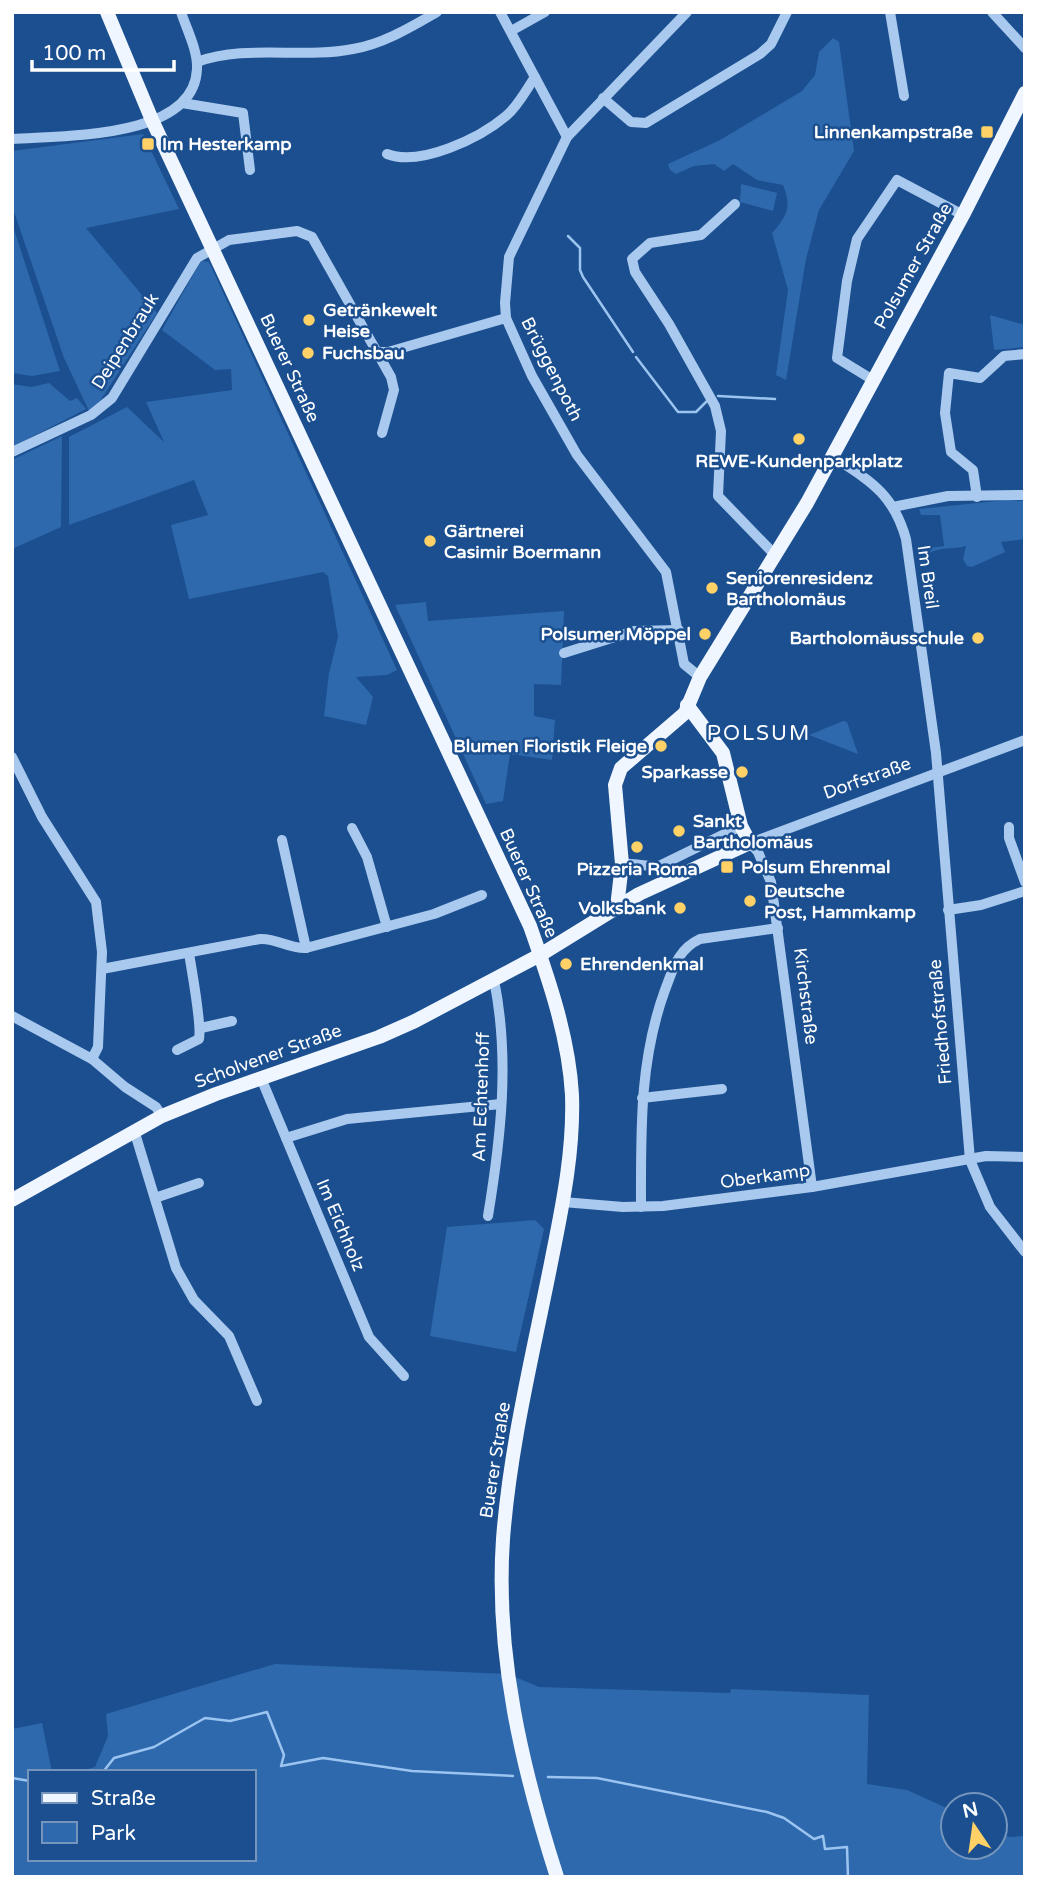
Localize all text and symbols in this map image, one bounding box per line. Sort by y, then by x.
scale bar [32,28,173,72]
text: 100 m [42,41,106,66]
place label: Linnenkampstraße [814,121,973,143]
marker: Linnenkampstraße [979,124,995,140]
place label: Im Hesterkamp [162,133,292,155]
marker: Im Hesterkamp [140,136,156,152]
street label: Polsumer Straße [869,199,957,333]
street label: Deipenbrauk [87,289,163,393]
place label: Getränkewelt Heise [323,299,437,342]
street label: Buerer Straße [255,310,325,426]
marker: Getränkewelt Heise [301,312,317,328]
street label: Brüggenpoth [516,313,588,425]
place label: Fuchsbau [322,342,405,364]
marker: Fuchsbau [300,345,316,361]
marker: REWE-Kundenparkplatz [791,431,807,447]
place label: REWE-Kundenparkplatz [695,450,903,472]
place label: Gärtnerei Casimir Boermann [444,520,601,563]
marker: Gärtnerei Casimir Boermann [422,533,438,549]
street label: Im Breil [913,544,943,610]
place label: Seniorenresidenz Bartholomäus [726,567,873,610]
marker: Seniorenresidenz Bartholomäus [704,580,720,596]
place label: Polsumer Möppel [540,623,691,645]
marker: Polsumer Möppel [697,626,713,642]
place label: Bartholomäusschule [789,627,964,649]
marker: Bartholomäusschule [970,630,986,646]
district label: POLSUM [707,721,811,746]
place label: Blumen Floristik Fleige [453,735,647,757]
marker: Blumen Floristik Fleige [653,738,669,754]
street label: Dorfstraße [820,752,914,804]
place label: Sparkasse [641,761,728,783]
marker: Sparkasse [734,764,750,780]
place label: Sankt Bartholomäus [693,810,813,853]
marker: Sankt Bartholomäus [671,823,687,839]
street label: Buerer Straße [495,825,563,941]
marker: Pizzeria Roma [629,839,645,855]
place label: Polsum Ehrenmal [741,856,890,878]
place label: Pizzeria Roma [576,858,698,880]
marker: Polsum Ehrenmal [719,859,735,875]
place label: Deutsche Post, Hammkamp [764,880,916,923]
marker: Deutsche Post, Hammkamp [742,893,758,909]
place label: Volksbank [578,897,666,919]
marker: Volksbank [672,900,688,916]
street label: Kirchstraße [789,946,823,1046]
place label: Ehrendenkmal [580,953,704,975]
marker: Ehrendenkmal [558,956,574,972]
street label: Friedhofstraße [924,958,956,1086]
street label: Scholvener Straße [191,1019,345,1093]
street label: Am Echtenhoff [468,1032,494,1162]
street label: Oberkamp [719,1159,811,1193]
street label: Im Eichholz [312,1176,370,1274]
street label: Buerer Straße [475,1400,515,1520]
legend [28,1770,256,1861]
text: Straße [91,1786,156,1811]
north arrow [939,1791,1009,1861]
text: N [960,1798,980,1823]
text: Park [91,1821,136,1846]

